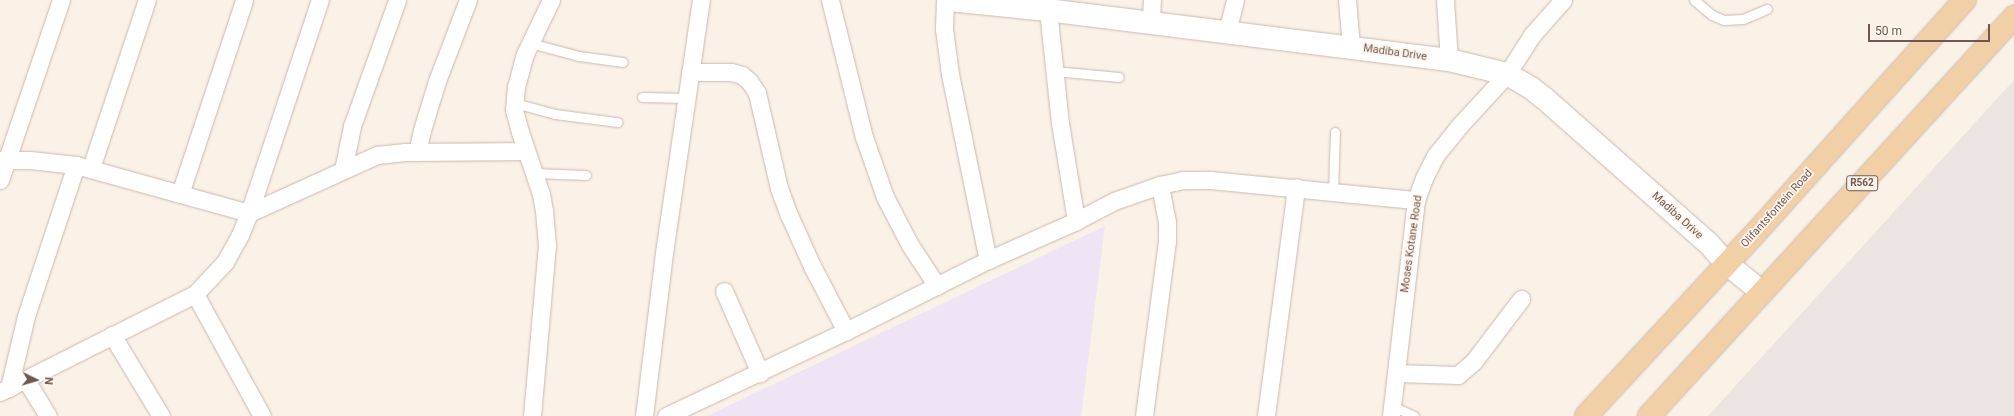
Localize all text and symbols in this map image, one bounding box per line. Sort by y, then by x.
scale bar [1870,16,1992,42]
text: 50 m [1875,24,1902,38]
street label: Madiba Drive [1362,42,1428,64]
street label: Olifantsfontein Road [1739,167,1815,251]
road number: R562 [1846,175,1878,191]
street label: Madiba Drive [1649,190,1705,242]
street label: Moses Kotane Road [1399,194,1425,294]
north arrow [16,360,56,400]
text: N [42,377,55,386]

